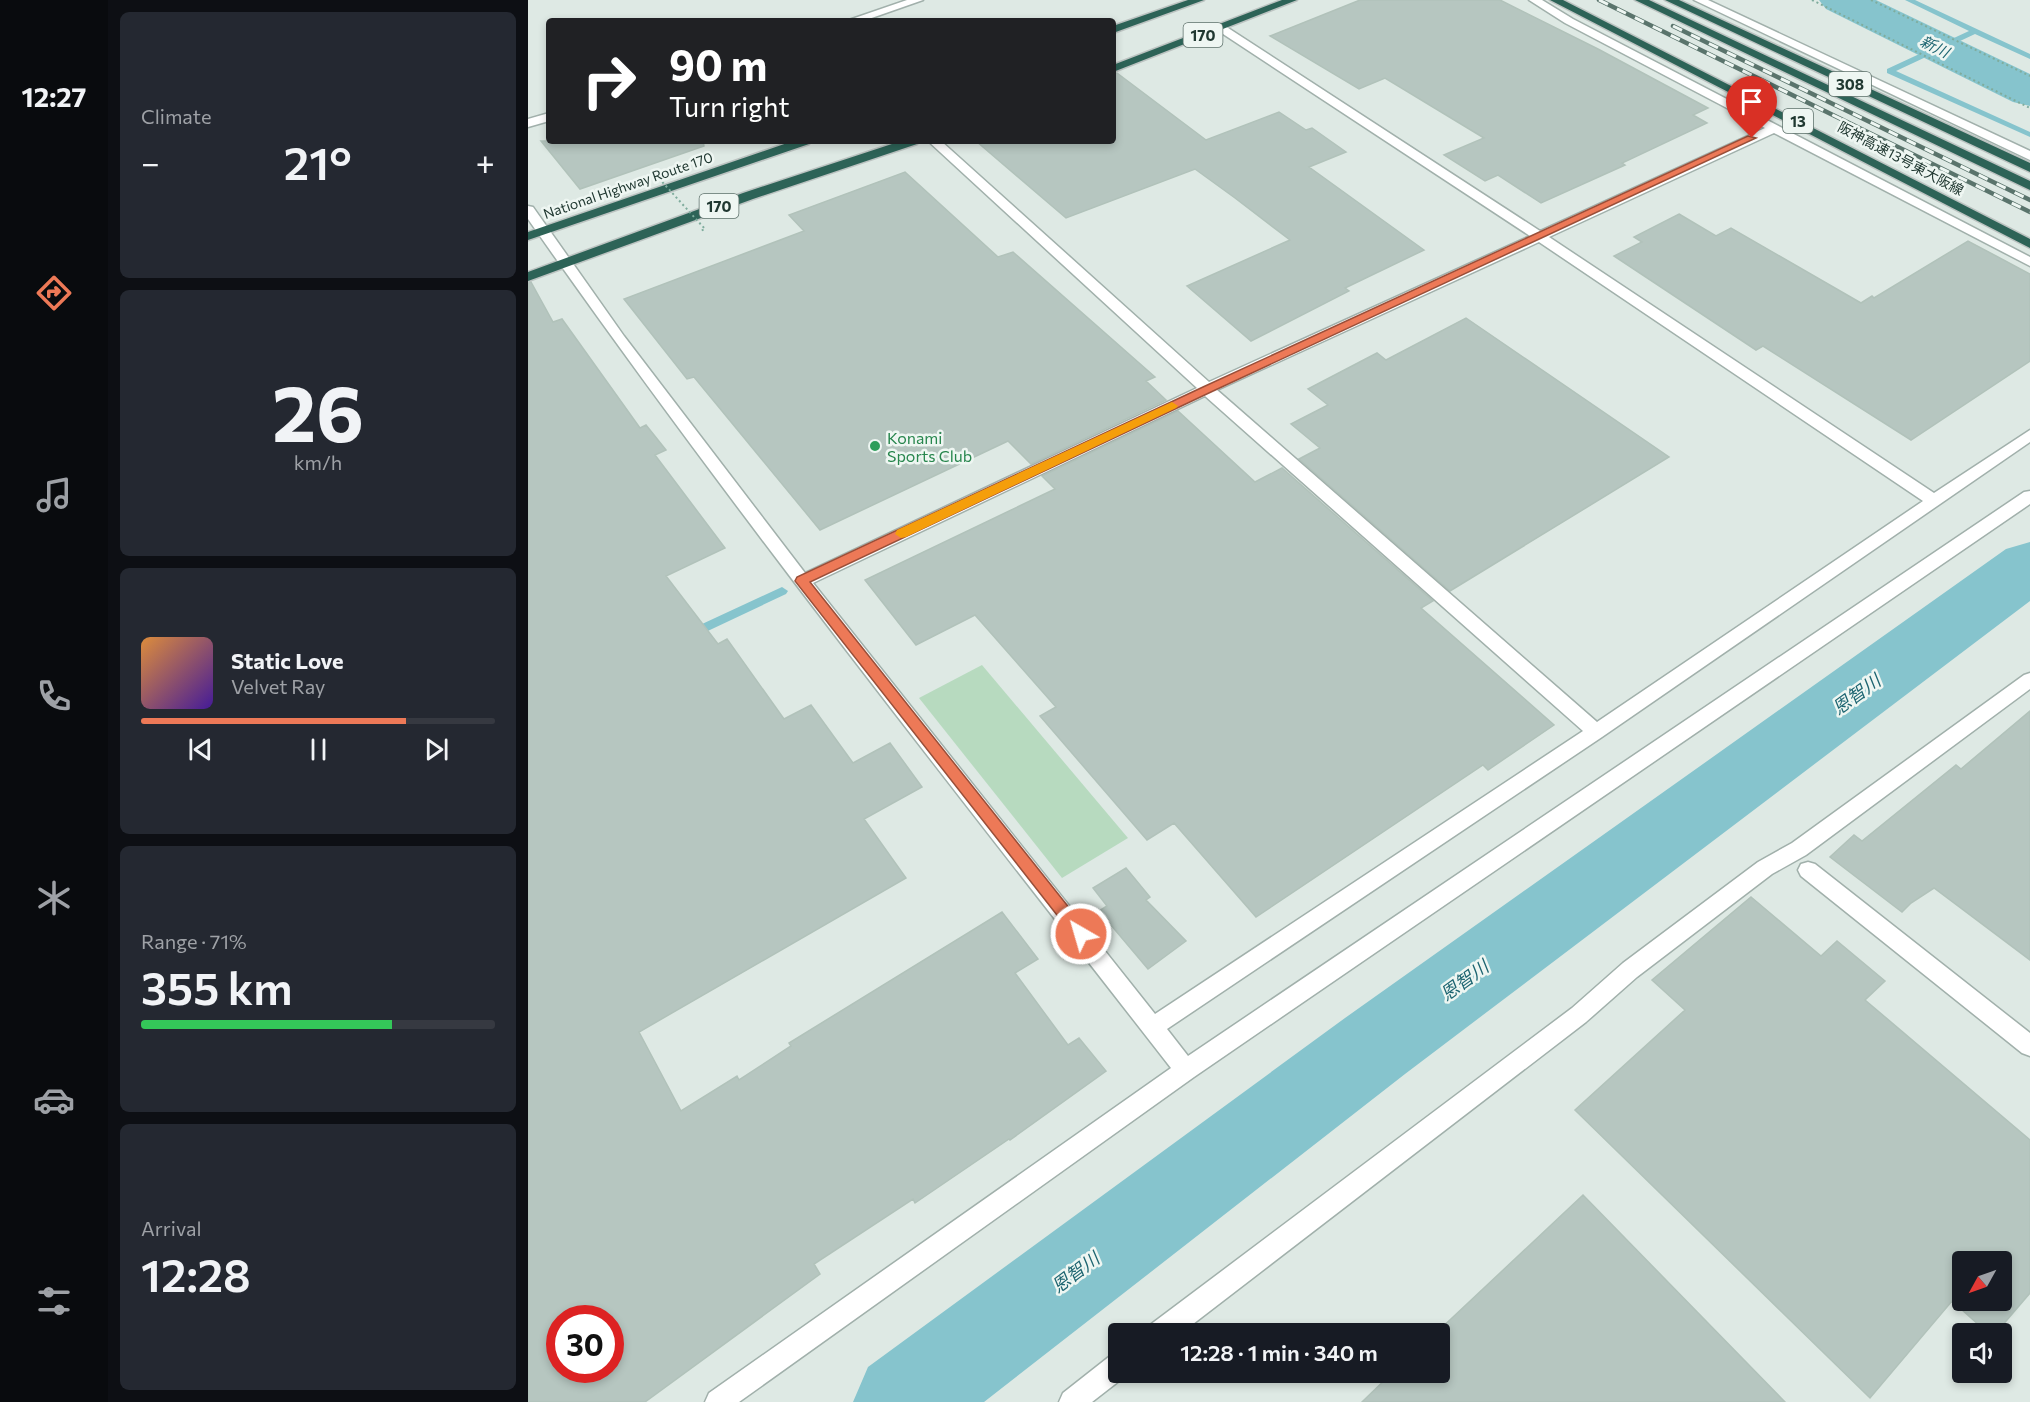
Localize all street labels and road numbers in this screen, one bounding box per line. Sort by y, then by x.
road number: 170 [1184,23,1222,47]
road number: 308 [1829,72,1871,96]
road number: 13 [1783,109,1813,133]
street label: 阪神高速13号東大阪線 [1835,118,1967,198]
street label: National Highway Route 170 [541,148,715,222]
road number: 170 [700,194,738,218]

